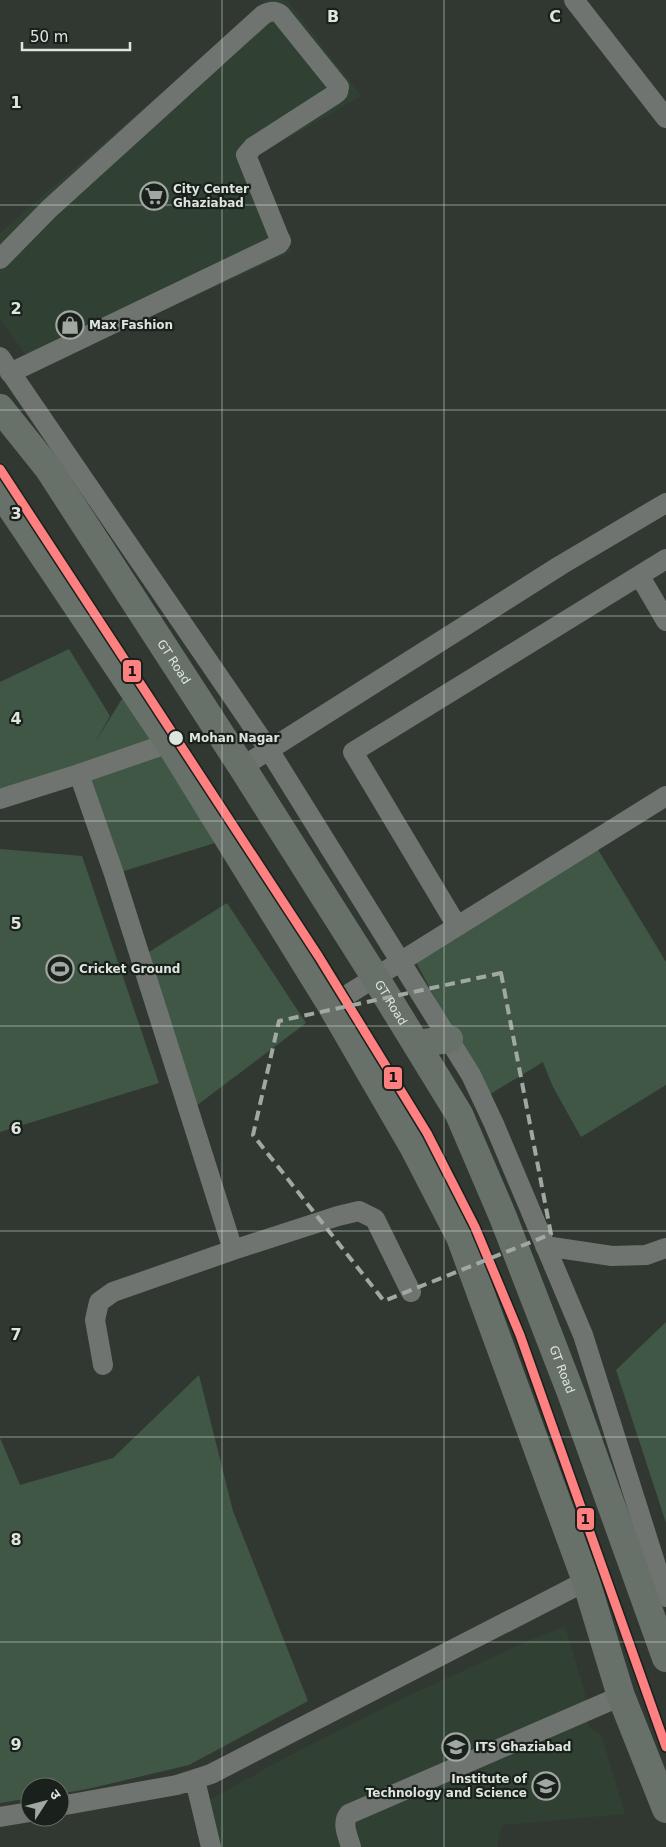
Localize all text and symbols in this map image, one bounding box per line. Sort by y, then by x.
text: B [327,7,339,26]
text: C [549,7,561,26]
scale bar [22,20,130,52]
text: 50 m [30,28,68,46]
text: 1 [10,93,22,112]
supermarket icon: City Center Ghaziabad [139,181,169,211]
place label: City Center Ghaziabad [173,182,249,210]
text: 2 [10,299,22,318]
shop icon: Max Fashion [55,310,85,340]
place label: Max Fashion [89,318,173,332]
text: 3 [10,504,22,523]
street label: GT Road [154,637,193,687]
line badge: 1 [122,659,142,683]
text: 1 [127,663,137,679]
text: 4 [10,709,22,728]
marker: Mohan Nagar [167,729,185,747]
place label: Mohan Nagar [189,731,279,745]
text: 5 [10,914,22,933]
sports icon: Cricket Ground [45,954,75,984]
place label: Cricket Ground [79,962,180,976]
street label: GT Road [372,978,410,1028]
line badge: 1 [383,1066,403,1090]
text: 1 [388,1069,398,1085]
text: 6 [10,1119,22,1138]
text: 7 [10,1325,22,1344]
street label: GT Road [546,1344,577,1395]
line badge: 1 [576,1507,595,1531]
text: 1 [580,1511,590,1527]
text: 8 [10,1530,22,1549]
school or university icon: ITS Ghaziabad [441,1732,471,1762]
text: 9 [10,1735,22,1754]
place label: ITS Ghaziabad [475,1740,571,1754]
school or university icon: Institute of Technology and Science [531,1771,561,1801]
place label: Institute of Technology and Science [366,1772,528,1800]
north arrow [20,1777,70,1827]
text: उ [47,1786,65,1803]

